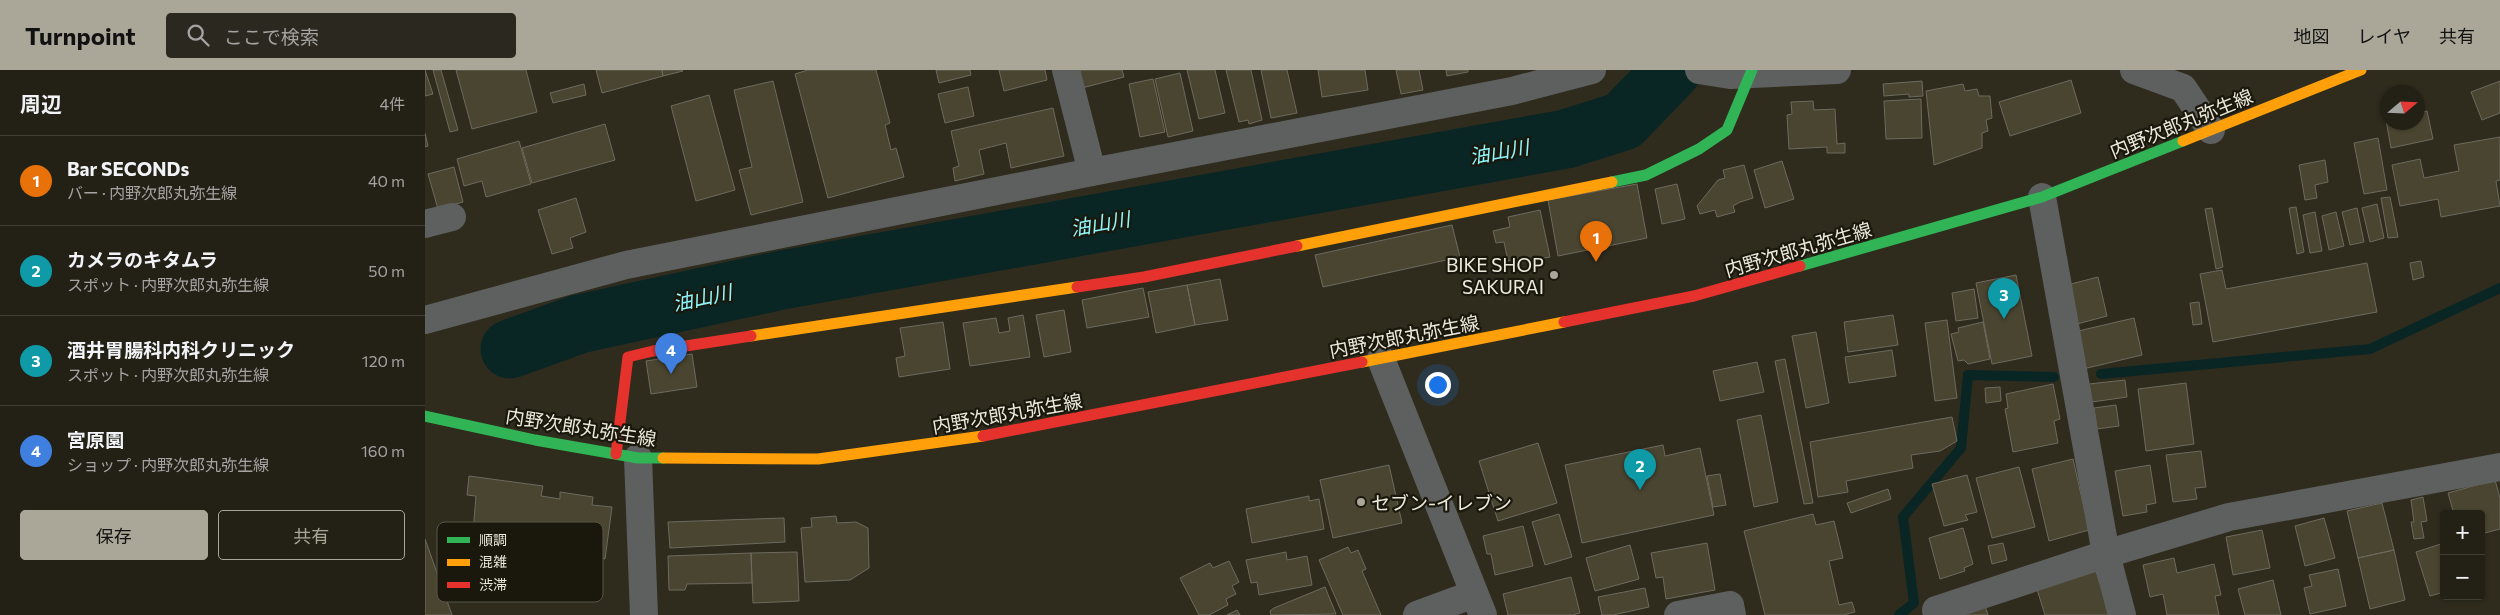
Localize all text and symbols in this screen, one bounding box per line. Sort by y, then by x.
search box [166,13,516,58]
text: Turnpoint [25,21,136,50]
icon: search [184,21,212,49]
text: ここで検索 [224,25,319,48]
text: 地図 [2294,25,2330,47]
text: レイヤ [2358,25,2411,47]
text: 共有 [2439,25,2475,47]
street label: 内野次郎丸弥生線 [2106,84,2256,162]
north arrow [2380,85,2425,130]
text: 周辺 [20,91,62,116]
text: 4件 [379,94,405,113]
water label: 油山川 [1467,134,1533,168]
text: Bar SECONDs [67,157,189,180]
text: 1 [32,171,40,190]
text: 40 m [368,171,405,190]
text: バー · 内野次郎丸弥生線 [67,183,237,202]
water label: 油山川 [1068,206,1134,240]
street label: 内野次郎丸弥生線 [1722,217,1874,281]
pin: 1 [1580,221,1612,262]
text: カメラのキタムラ [67,248,218,271]
place label: BIKE SHOP SAKURAI [1446,253,1544,298]
text: 2 [31,261,41,280]
text: 50 m [368,261,405,280]
marker: BIKE SHOP SAKURAI [1548,269,1560,281]
text: スポット · 内野次郎丸弥生線 [67,275,269,294]
pin: 3 [1988,278,2020,319]
water label: 油山川 [670,279,736,315]
street label: 内野次郎丸弥生線 [1327,310,1481,362]
pin: 4 [655,333,687,374]
text: 酒井胃腸科内科クリニック [67,338,295,361]
text: 3 [31,351,41,370]
text: 120 m [362,351,405,370]
text: スポット · 内野次郎丸弥生線 [67,365,269,384]
your location [1425,372,1451,398]
street label: 内野次郎丸弥生線 [930,388,1084,438]
street label: 内野次郎丸弥生線 [504,404,658,450]
text: 宮原園 [67,428,124,451]
text: 4 [31,441,41,460]
text: 160 m [361,441,405,460]
pin: 2 [1624,449,1656,490]
text: ショップ · 内野次郎丸弥生線 [67,455,269,474]
place label: セブン-イレブン [1371,491,1512,514]
marker: セブン-イレブン [1355,496,1367,508]
button: 保存 [20,510,208,560]
button: 共有 [218,510,405,560]
map controls [2440,510,2485,600]
button: + [2440,510,2485,555]
legend [437,522,603,602]
text: 順調 [479,531,507,548]
text: 混雑 [479,553,507,570]
button: − [2440,555,2485,600]
text: 渋滞 [479,576,507,593]

